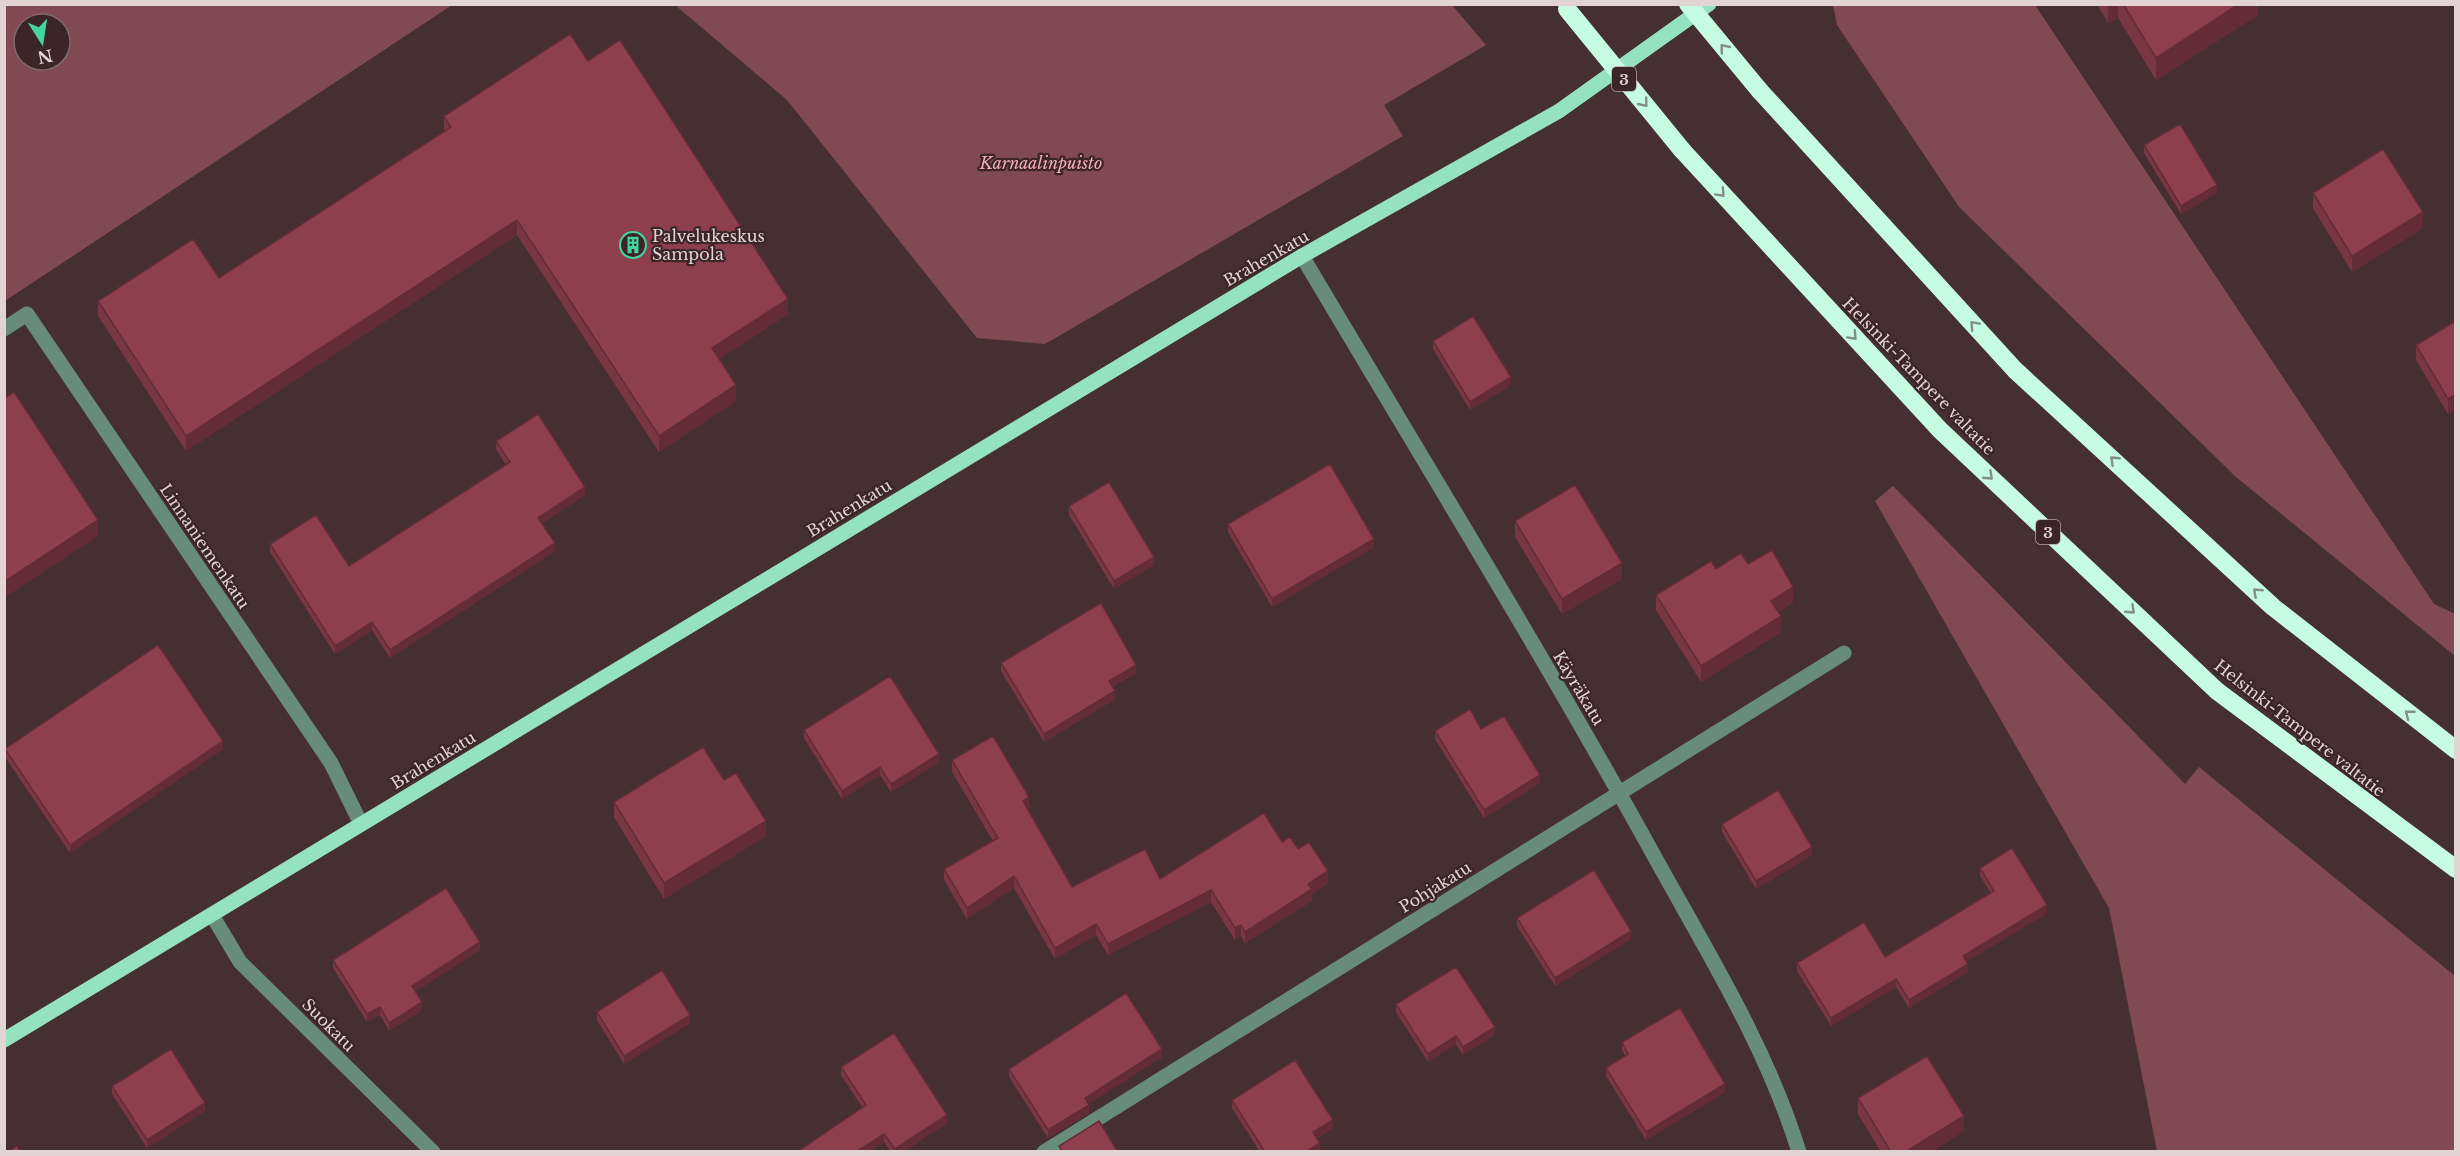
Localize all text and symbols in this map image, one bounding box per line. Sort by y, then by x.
north arrow [12,12,72,72]
one-way arrow [1720,44,1731,55]
text: N [36,45,55,68]
road number: 3 [1612,67,1636,91]
one-way arrow [1636,96,1647,107]
park label: Karnaalinpuisto [979,153,1102,173]
one-way arrow [1714,186,1725,197]
street label: Brahenkatu [1220,225,1313,291]
place label: Palvelukeskus Sampola [652,226,765,264]
building icon: Palvelukeskus Sampola [618,230,648,260]
street label: Helsinki-Tampere valtatie [1838,293,2000,459]
one-way arrow [1970,321,1981,331]
one-way arrow [1846,330,1857,340]
one-way arrow [2110,456,2120,467]
one-way arrow [1981,469,1992,480]
street label: Brahenkatu [803,475,895,541]
street label: Linnaniemenkatu [156,480,254,613]
road number: 3 [2036,520,2060,544]
one-way arrow [2253,588,2264,599]
one-way arrow [2124,603,2134,614]
street label: Käyräkatu [1549,647,1609,729]
street label: Helsinki-Tampere valtatie [2211,655,2389,801]
one-way arrow [2405,710,2416,721]
street label: Brahenkatu [387,727,479,793]
street label: Pohjakatu [1395,857,1475,917]
street label: Suokatu [298,994,360,1056]

